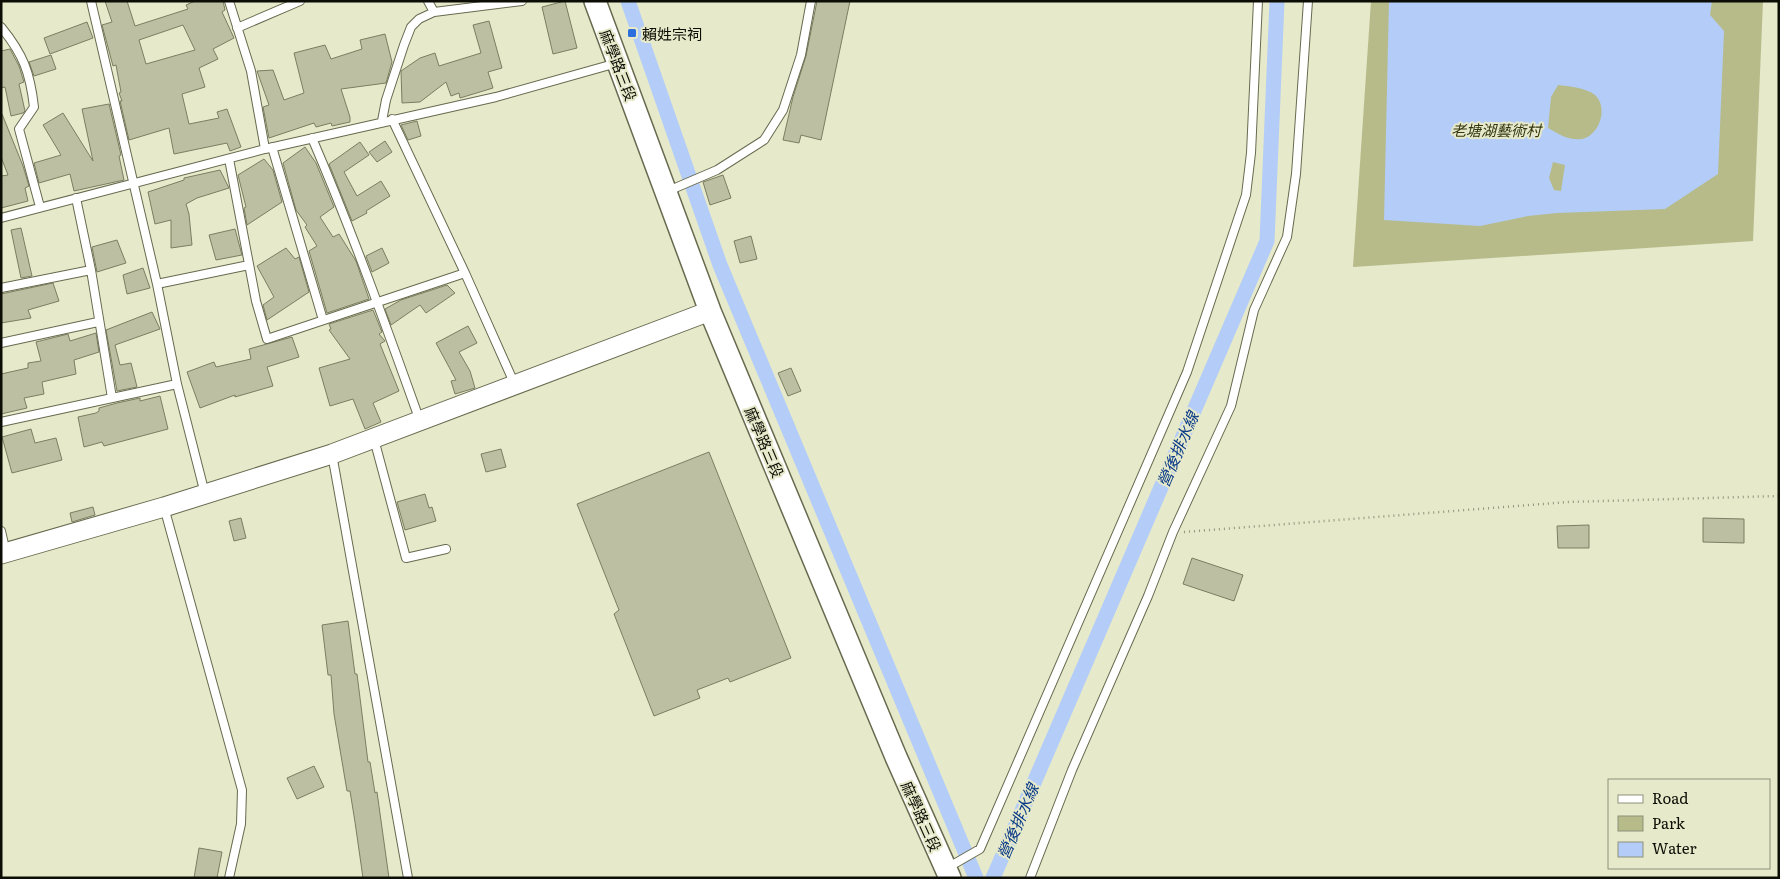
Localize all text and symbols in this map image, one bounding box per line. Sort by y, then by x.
place label: 賴姓宗祠 [642,22,702,45]
street label: 麻學路三段 [595,26,643,104]
marker: 賴姓宗祠 [626,27,638,39]
park label: 老塘湖藝術村 [1451,118,1543,141]
street label: 麻學路三段 [740,403,790,481]
water label: 營後排水線 [1150,406,1204,491]
street label: 麻學路三段 [896,777,948,855]
water label: 營後排水線 [990,778,1044,863]
legend [1608,779,1770,869]
text: Road [1652,786,1688,809]
text: Park [1652,811,1686,834]
text: Water [1652,836,1697,859]

